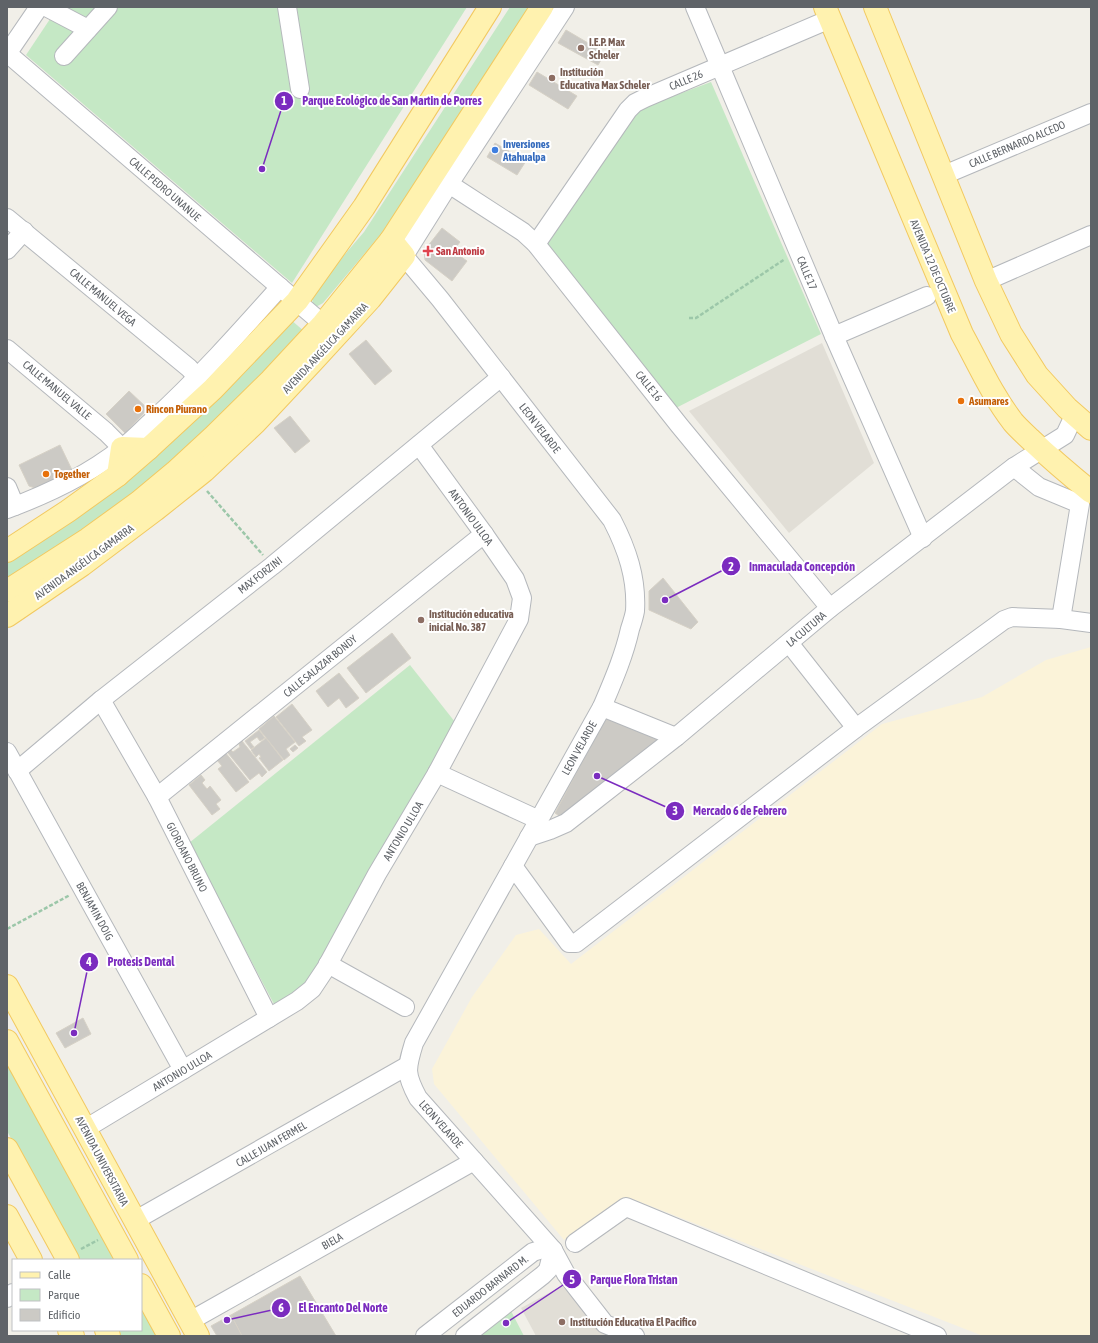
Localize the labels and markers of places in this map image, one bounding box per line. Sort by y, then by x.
place label: I.E.P. Max Scheler [589,36,626,61]
marker: I.E.P. Max Scheler [576,43,586,53]
place label: Institución Educativa Max Scheler [560,66,650,91]
marker: Institución Educativa Max Scheler [547,73,557,83]
callout: Parque Ecológico de San Martin de Porres [274,89,489,113]
place label: Inversiones Atahualpa [502,138,550,163]
marker: Inversiones Atahualpa [490,145,500,155]
place label: San Antonio [436,245,485,257]
marker: San Antonio [423,246,433,256]
place label: Asumares [968,395,1009,407]
marker: Asumares [956,396,966,406]
place label: Rincon Piurano [146,403,207,415]
marker: Rincon Piurano [133,404,143,414]
place label: Together [54,468,90,480]
marker: Together [41,469,51,479]
callout: Inmaculada Concepción [721,554,863,578]
place label: Institución educativa inicial No. 387 [429,608,514,633]
marker: Institución educativa inicial No. 387 [416,615,426,625]
callout: Mercado 6 de Febrero [665,799,795,823]
callout: Protesis Dental [79,950,182,974]
callout: Parque Flora Tristan [562,1267,686,1291]
callout: El Encanto Del Norte [271,1296,396,1320]
place label: Institución Educativa El Pacifico [570,1316,697,1328]
marker: Institución Educativa El Pacifico [557,1317,567,1327]

